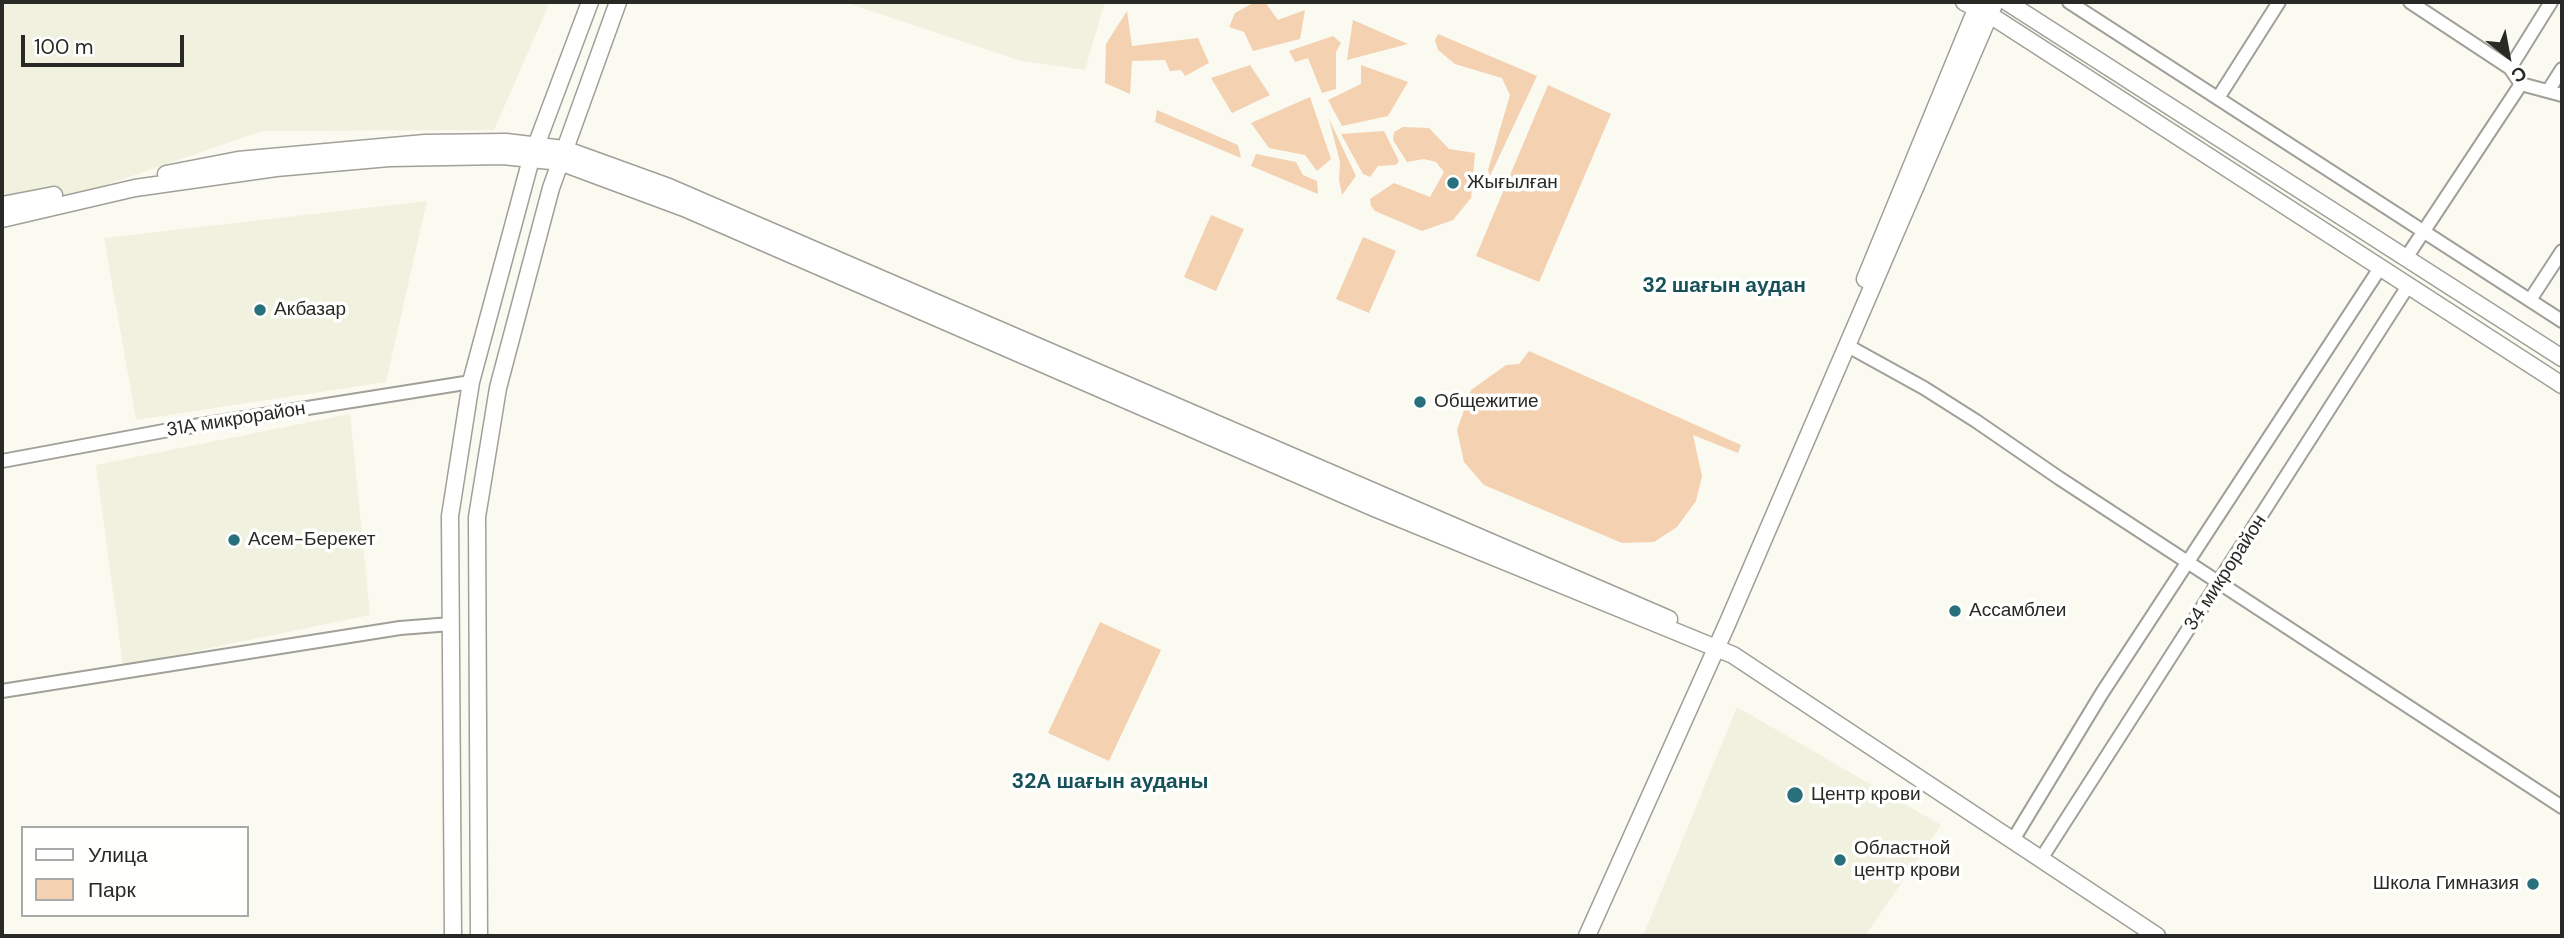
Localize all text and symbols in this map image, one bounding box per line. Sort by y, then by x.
scale bar [24,21,187,65]
north arrow [2473,21,2543,91]
text: 100 m [34,33,94,61]
text: С [2507,60,2531,89]
place label: Жығылған [1467,172,1558,194]
marker: Жығылған [1445,175,1461,191]
district label: 32 шағын аудан [1642,273,1806,299]
place label: Акбазар [274,299,346,321]
marker: Акбазар [252,302,268,318]
place label: Общежитие [1434,391,1539,413]
marker: Общежитие [1412,394,1428,410]
street label: 31А микрорайон [165,398,307,442]
street label: 34 микрорайон [2180,511,2272,635]
place label: Асем-Берекет [248,529,375,551]
marker: Асем-Берекет [226,532,242,548]
place label: Ассамблеи [1969,600,2066,622]
marker: Ассамблеи [1947,603,1963,619]
district label: 32А шағын ауданы [1012,769,1208,795]
place label: Центр крови [1811,784,1921,806]
marker: Центр крови [1785,785,1805,805]
legend [21,826,248,917]
place label: Областной центр крови [1854,838,1960,882]
text: Улица [88,841,148,869]
marker: Областной центр крови [1832,852,1848,868]
place label: Школа Гимназия [2373,873,2519,895]
text: Парк [88,876,136,904]
marker: Школа Гимназия [2525,876,2541,892]

